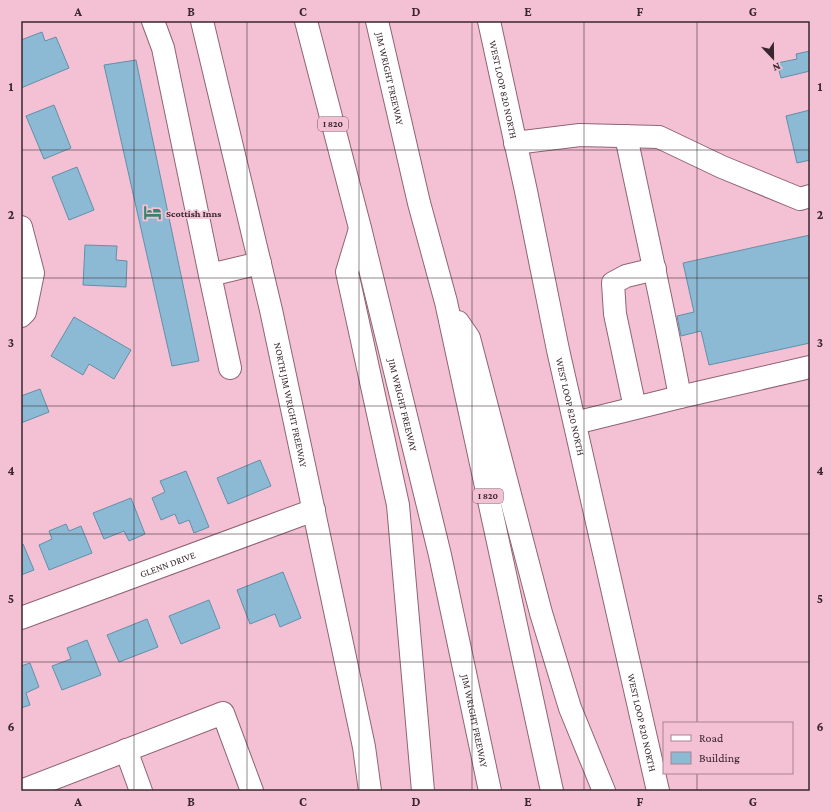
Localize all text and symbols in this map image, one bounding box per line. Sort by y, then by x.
text: A [73,4,82,19]
text: B [187,4,195,19]
text: C [299,4,307,19]
text: D [412,4,421,19]
text: E [524,4,532,19]
text: F [637,4,644,19]
text: G [749,4,757,19]
street label: JIM WRIGHT FREEWAY [374,30,406,127]
north arrow [753,38,793,78]
street label: WEST LOOP 820 NORTH [488,39,520,140]
text: N [771,60,782,74]
text: 1 [9,79,14,94]
text: 1 [818,79,823,94]
road number: I 820 [318,117,348,131]
hotel icon: Scottish Inns [143,203,163,223]
text: 2 [8,207,15,222]
text: 2 [817,207,824,222]
place label: Scottish Inns [166,208,221,219]
text: 3 [8,335,14,350]
text: 3 [817,335,823,350]
street label: NORTH JIM WRIGHT FREEWAY [273,341,310,469]
street label: JIM WRIGHT FREEWAY [386,356,420,453]
street label: WEST LOOP 820 NORTH [554,356,587,457]
text: 4 [7,463,15,478]
text: 4 [816,463,824,478]
road number: I 820 [473,489,503,503]
street label: GLENN DRIVE [138,549,197,579]
text: 5 [8,591,14,606]
text: 5 [817,591,823,606]
street label: JIM WRIGHT FREEWAY [460,672,490,769]
street label: WEST LOOP 820 NORTH [626,672,659,773]
text: 6 [7,719,15,734]
text: 6 [816,719,824,734]
legend [663,722,793,774]
text: Road [699,731,724,745]
text: Building [699,751,740,765]
text: A [73,794,82,809]
text: B [187,794,195,809]
text: C [299,794,307,809]
text: D [412,794,421,809]
text: E [524,794,532,809]
text: F [637,794,644,809]
text: G [749,794,757,809]

